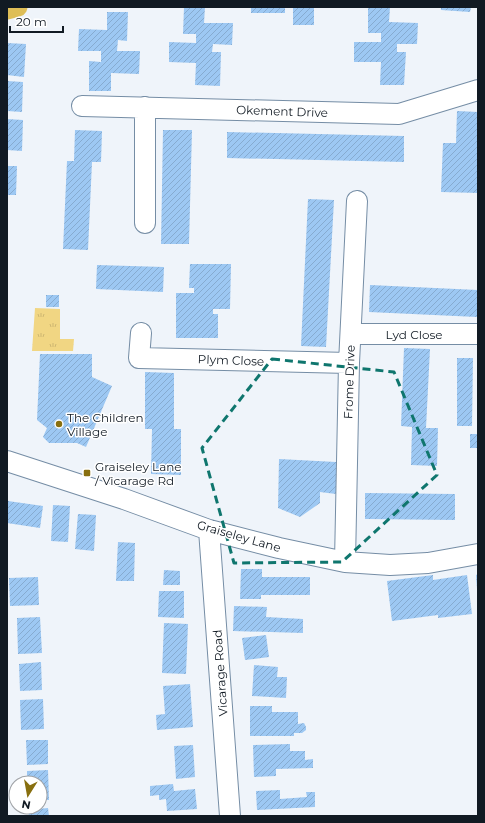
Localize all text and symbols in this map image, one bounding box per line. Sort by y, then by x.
scale bar [10,8,63,34]
text: 20 m [16,14,47,29]
street label: Okement Drive [236,102,328,120]
street label: Lyd Close [385,327,443,342]
street label: Frome Drive [340,345,358,419]
street label: Plym Close [197,351,265,369]
place label: The Children Village [67,410,144,439]
marker: The Children Village [54,419,64,429]
place label: Graiseley Lane / Vicarage Rd [94,459,182,488]
marker: Graiseley Lane / Vicarage Rd [82,468,92,478]
street label: Graiseley Lane [195,517,283,555]
street label: Vicarage Road [209,629,231,717]
north arrow [8,775,48,815]
text: N [20,797,32,813]

